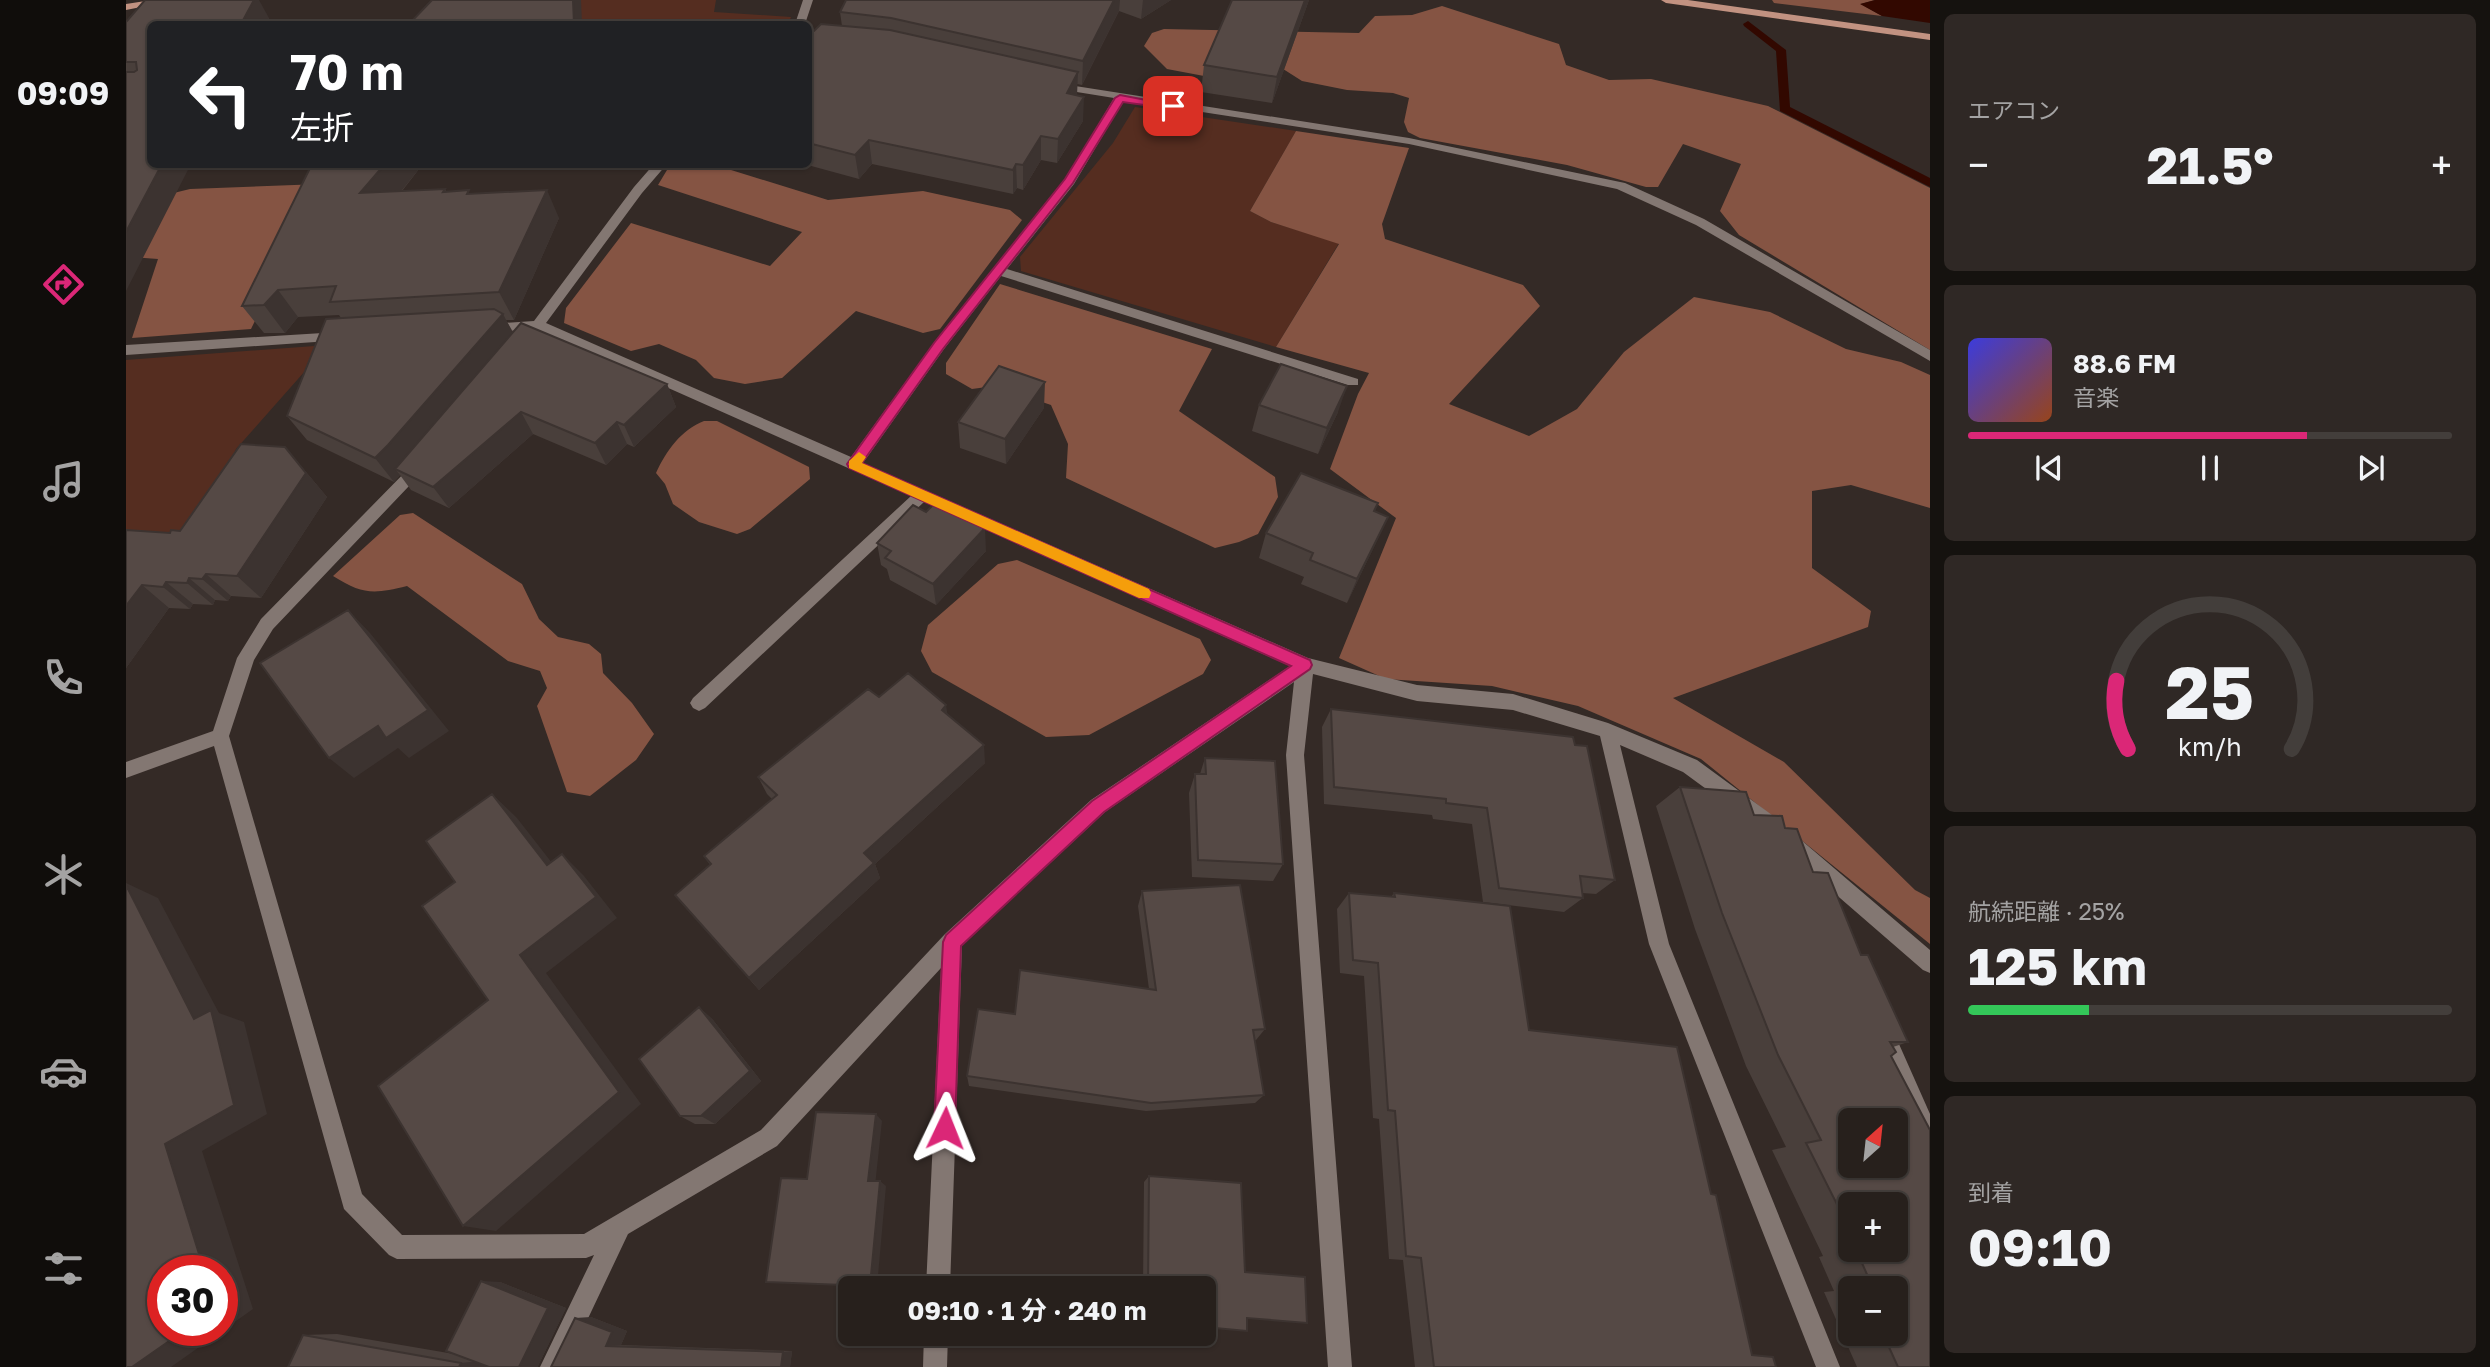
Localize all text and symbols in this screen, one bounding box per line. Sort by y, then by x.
text: 70 m [290,42,404,101]
icon: left [175,49,266,140]
text: 09:09 [17,74,109,112]
pin [1143,76,1203,136]
icon: arrive [1154,87,1192,125]
text: エアコン [1968,96,2060,124]
text: 左折 [290,108,354,146]
text: 21.5° [2146,133,2274,195]
text: − [1968,142,1989,187]
text: + [2431,142,2452,187]
icon: directions [39,260,88,309]
text: 88.6 FM [2073,348,2176,379]
text: 音楽 [2073,383,2119,411]
icon: previous [2030,449,2068,487]
icon: pause [2191,449,2229,487]
icon: next [2352,449,2390,487]
icon: music [39,457,88,506]
text: 25 [2166,649,2254,736]
icon: phone [39,653,88,702]
text: km/h [2178,731,2242,762]
icon: climate [39,850,88,899]
text: 航続距離 · 25% [1968,897,2124,925]
text: 125 km [1968,934,2147,996]
icon: car [39,1047,88,1096]
position arrow [908,1091,982,1165]
north arrow [1838,1108,1908,1178]
map controls [1838,1108,1908,1346]
text: 到着 [1968,1178,2014,1206]
button: + [1838,1192,1908,1262]
text: 09:10 [1968,1215,2112,1277]
icon: filters [39,1244,88,1293]
speed limit sign: 30 [147,1255,238,1346]
button: − [1838,1276,1908,1346]
text: 09:10 · 1 分 · 240 m [908,1295,1146,1326]

